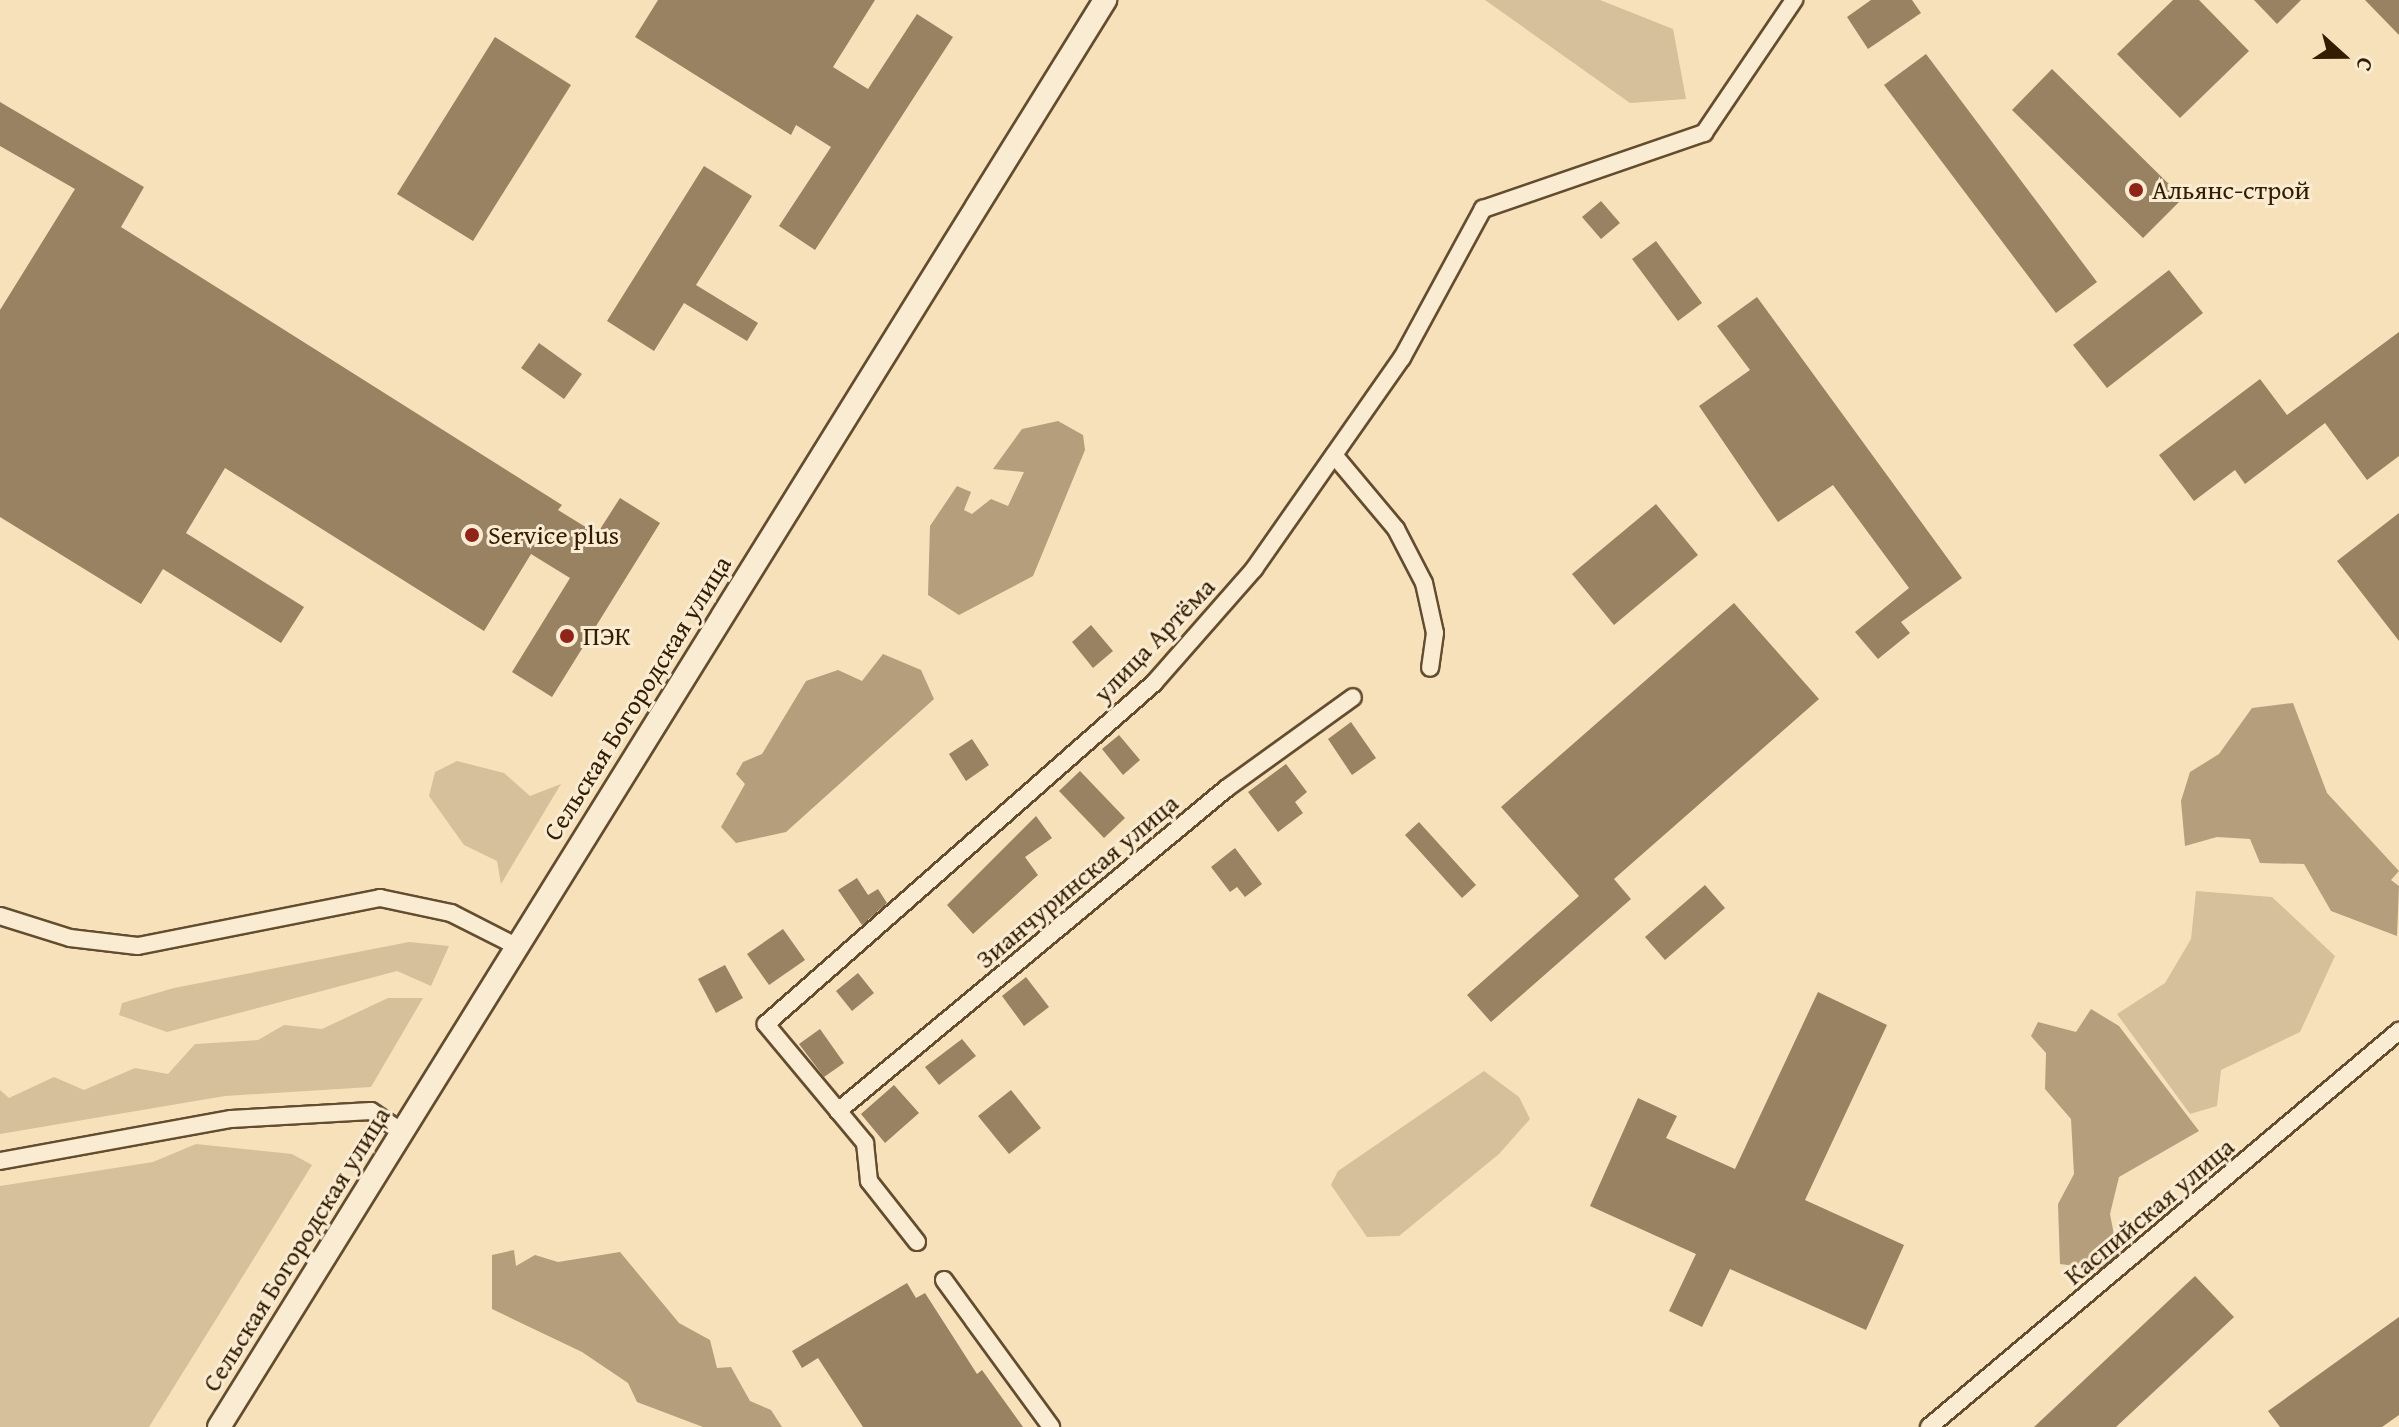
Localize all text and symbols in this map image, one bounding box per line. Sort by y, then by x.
north arrow [2303,16,2383,96]
text: С [2348,53,2383,76]
place label: Альянс-строй [2152,174,2310,206]
marker: Альянс-строй [2127,181,2145,199]
place label: Service plus [488,519,619,551]
marker: Service plus [463,526,481,544]
street label: Сельская Богородская улица [536,550,738,846]
street label: улица Артёма [1087,571,1221,709]
place label: ПЭК [583,620,631,652]
marker: ПЭК [558,627,576,645]
street label: Зианчуринская улица [969,787,1185,975]
street label: Сельская Богородская улица [195,1101,397,1397]
street label: Каспийская улица [2058,1131,2240,1291]

